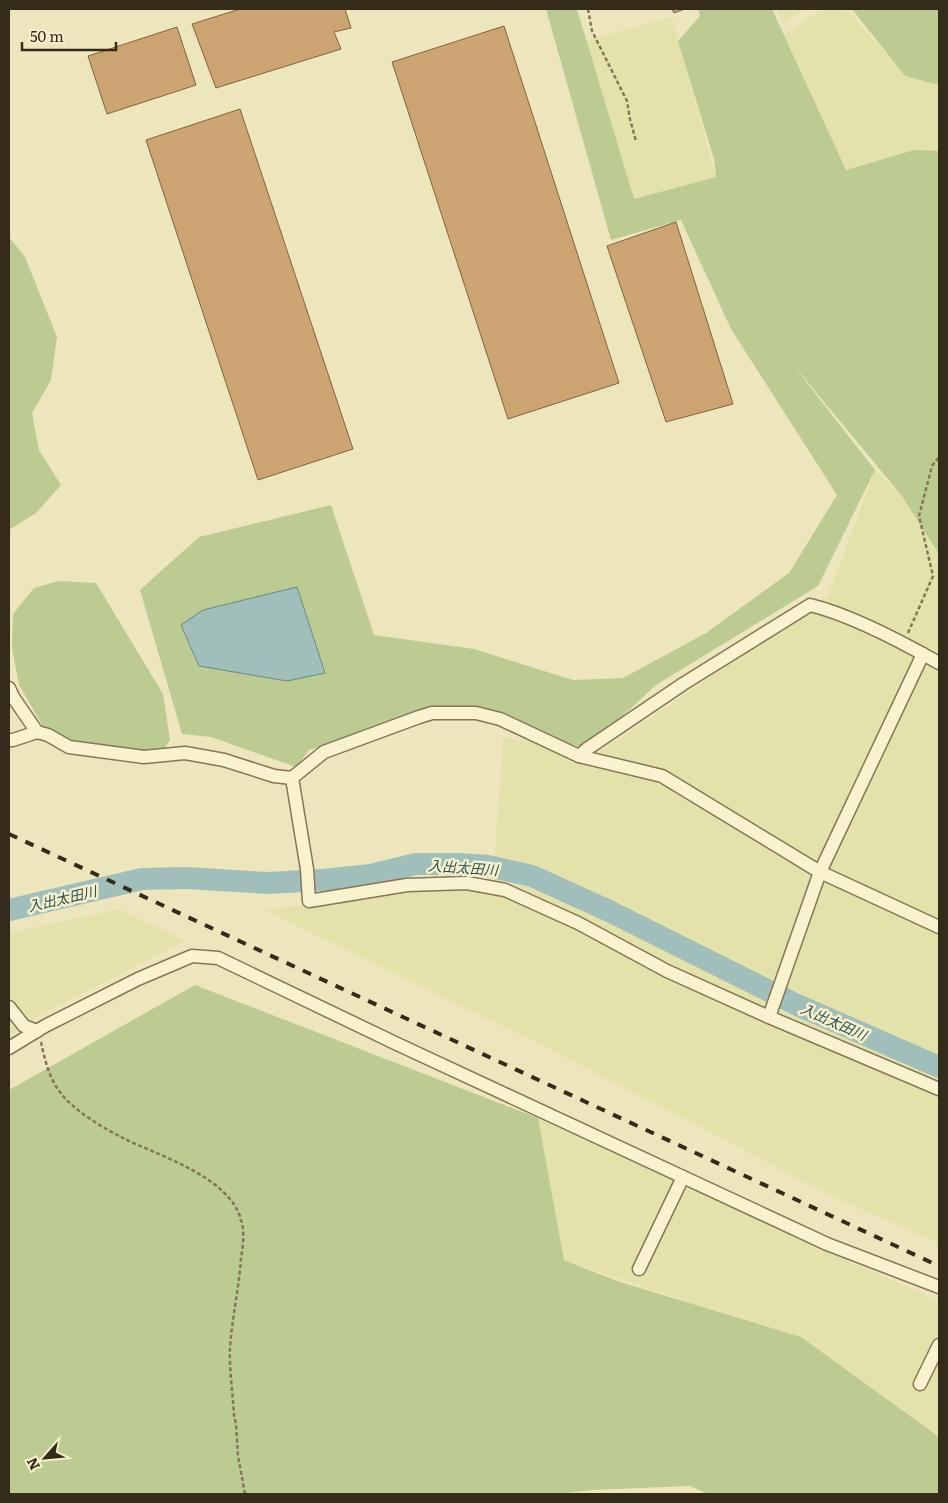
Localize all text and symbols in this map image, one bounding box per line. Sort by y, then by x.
scale bar [22,20,116,52]
text: 50 m [30,24,64,47]
water label: 入出太田川 [427,855,501,880]
water label: 入出太田川 [26,880,100,916]
water label: 入出太田川 [798,998,872,1045]
north arrow [20,1433,70,1483]
text: N [21,1454,44,1474]

